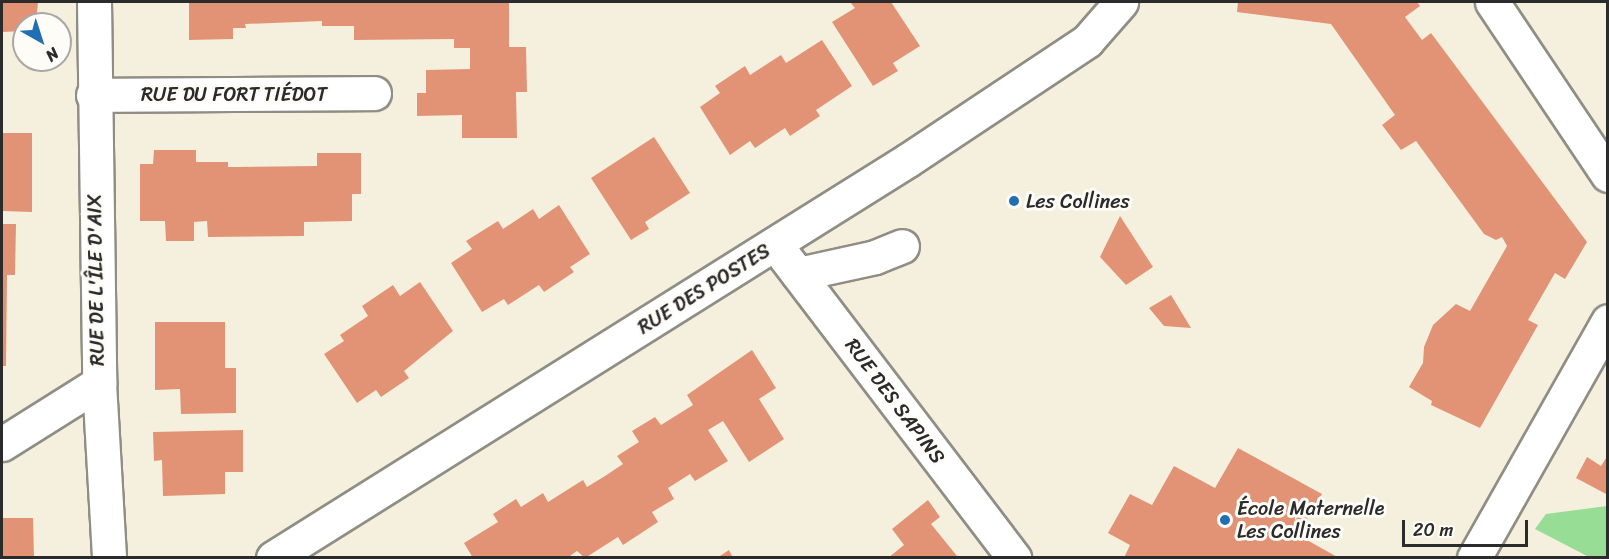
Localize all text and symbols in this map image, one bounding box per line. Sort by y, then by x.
north arrow [12,12,72,72]
text: N [39,40,66,70]
street label: RUE DU FORT TIÉDOT [140,82,328,106]
place label: Les Collines [1026,189,1129,213]
street label: RUE DE L'ÎLE D'AIX [83,194,109,366]
marker: Les Collines [1007,194,1021,208]
street label: RUE DES POSTES [632,238,776,340]
street label: RUE DES SAPINS [839,333,951,469]
place label: École Maternelle Les Collines [1237,496,1385,543]
scale bar [1405,508,1531,546]
marker: École Maternelle Les Collines [1218,513,1232,527]
text: 20 m [1413,514,1453,546]

